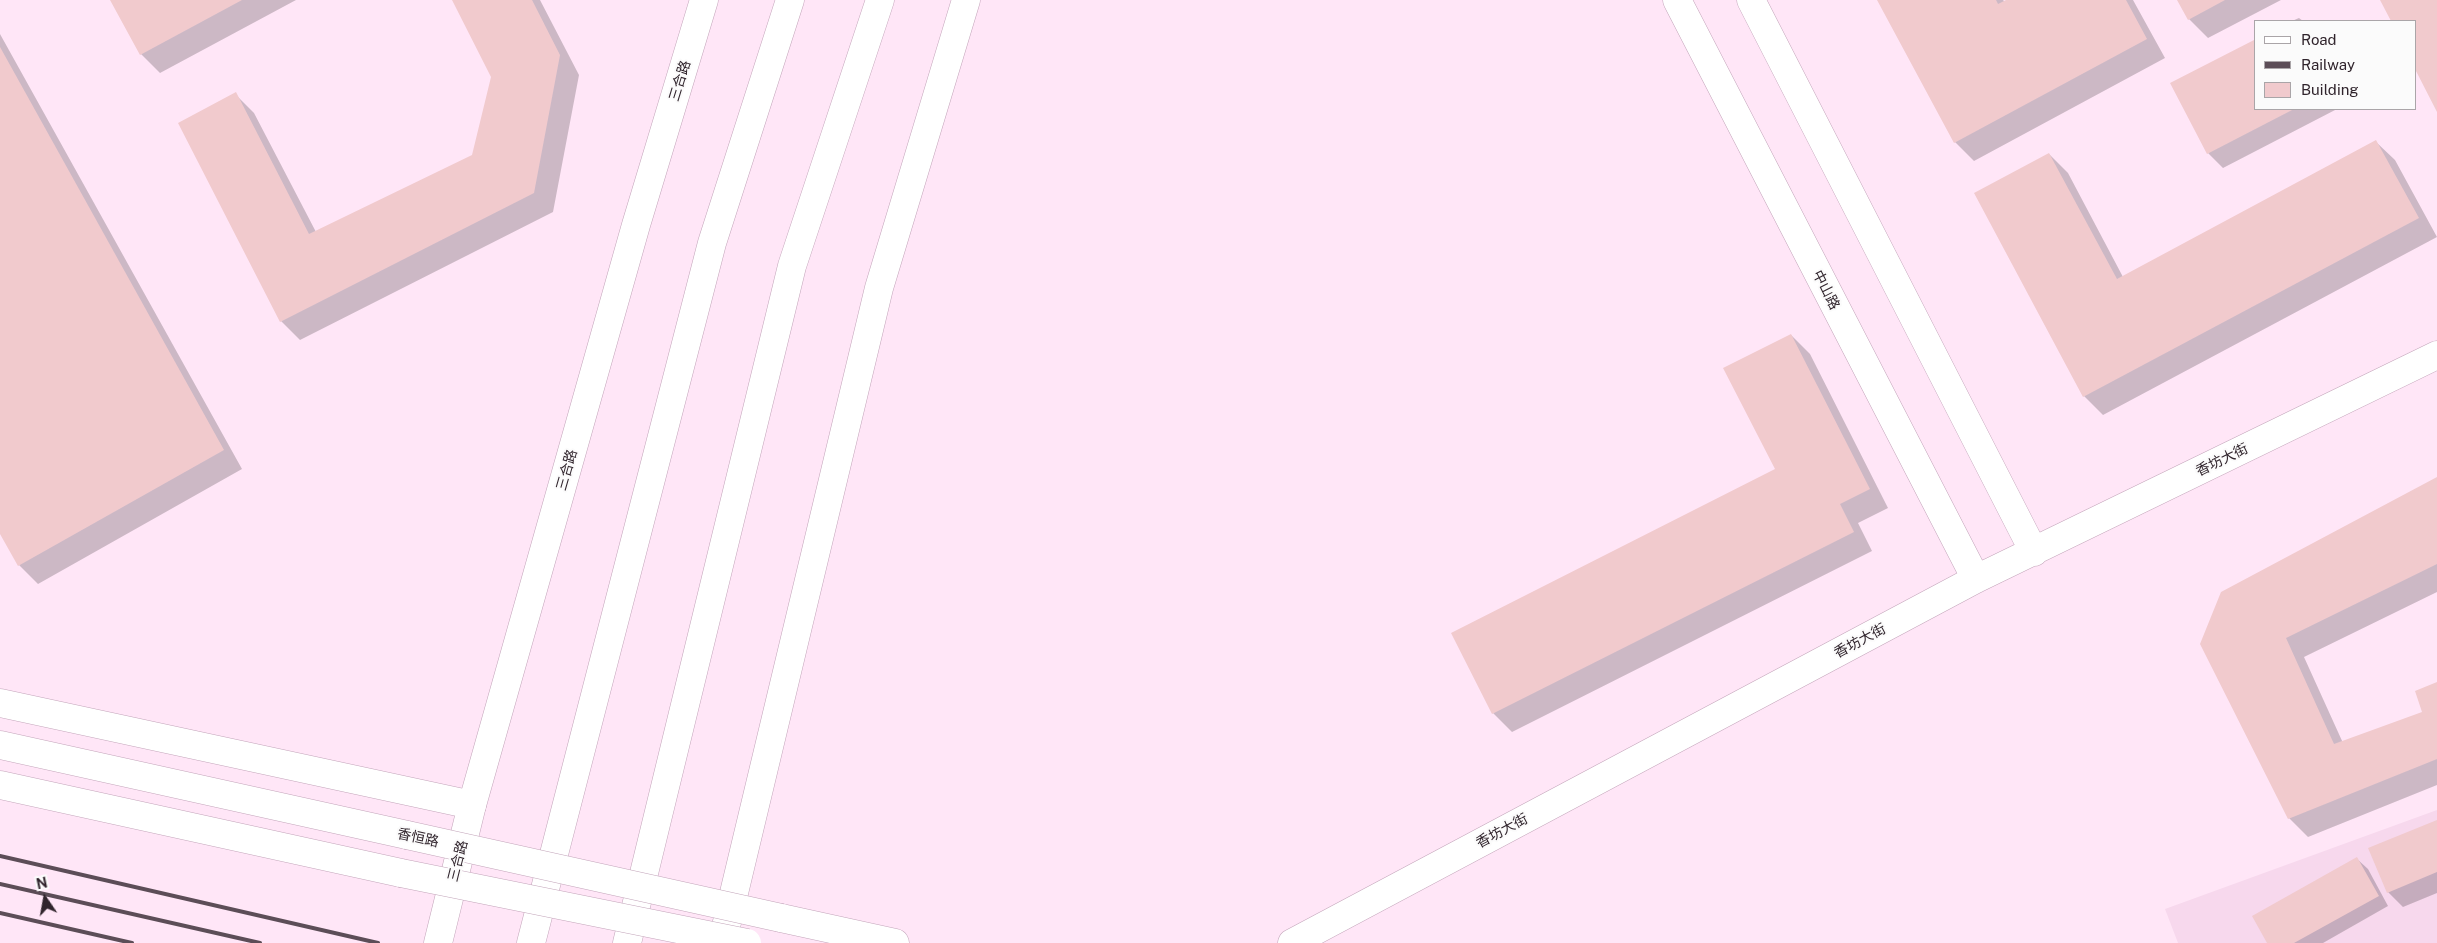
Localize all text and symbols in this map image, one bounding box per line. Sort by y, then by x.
legend [2254,20,2417,110]
text: Road [2301,31,2337,48]
text: Railway [2301,56,2355,73]
street label: 三合路 [666,58,694,104]
text: Building [2301,81,2359,98]
street label: 中山路 [1809,267,1843,313]
street label: 香坊大街 [2193,440,2251,480]
street label: 三合路 [553,447,581,493]
street label: 香坊大街 [1831,620,1889,662]
street label: 香坊大街 [1473,810,1531,852]
street label: 香恒路 [396,825,440,851]
street label: 三合路 [445,839,471,883]
north arrow [20,873,70,923]
text: N [35,874,49,892]

